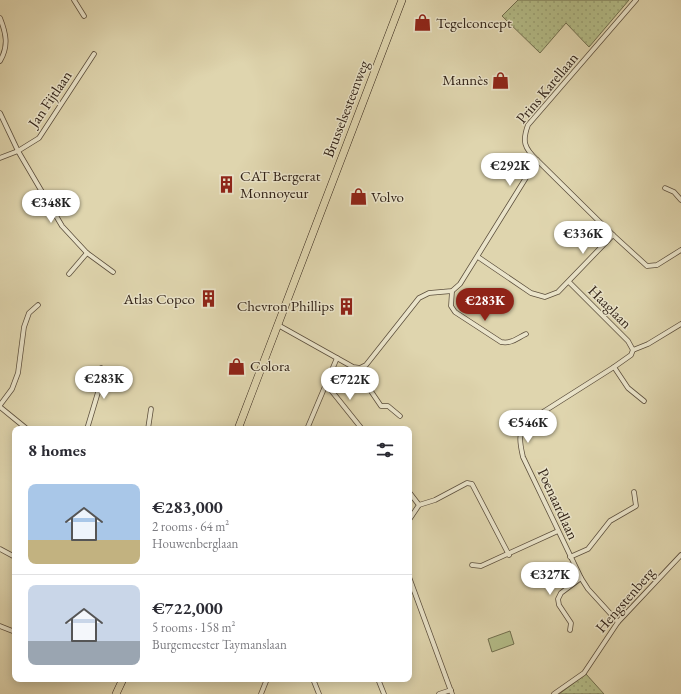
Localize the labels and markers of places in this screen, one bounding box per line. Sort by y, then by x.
shop icon: Tegelconcept [413,13,433,33]
place label: Tegelconcept [436,13,512,32]
place label: Mannès [442,70,488,89]
shop icon: Mannès [491,70,511,90]
pin: €292K [482,153,538,187]
place label: CAT Bergerat Monnoyeur [240,166,321,202]
building icon: CAT Bergerat Monnoyeur [217,175,237,195]
shop icon: Volvo [348,187,368,207]
place label: Volvo [371,187,404,206]
pin: €348K [23,190,79,224]
pin: €336K [555,221,611,255]
pin: €283K [457,288,513,322]
place label: Atlas Copco [122,289,195,308]
building icon: Atlas Copco [198,289,218,309]
place label: Chevron Phillips [237,296,334,315]
building icon: Chevron Phillips [337,296,357,316]
shop icon: Colora [227,356,247,376]
place label: Colora [250,356,290,375]
pin: €283K [76,366,132,400]
pin: €722K [322,367,378,401]
pin: €546K [500,410,556,444]
pin: €327K [522,562,578,596]

